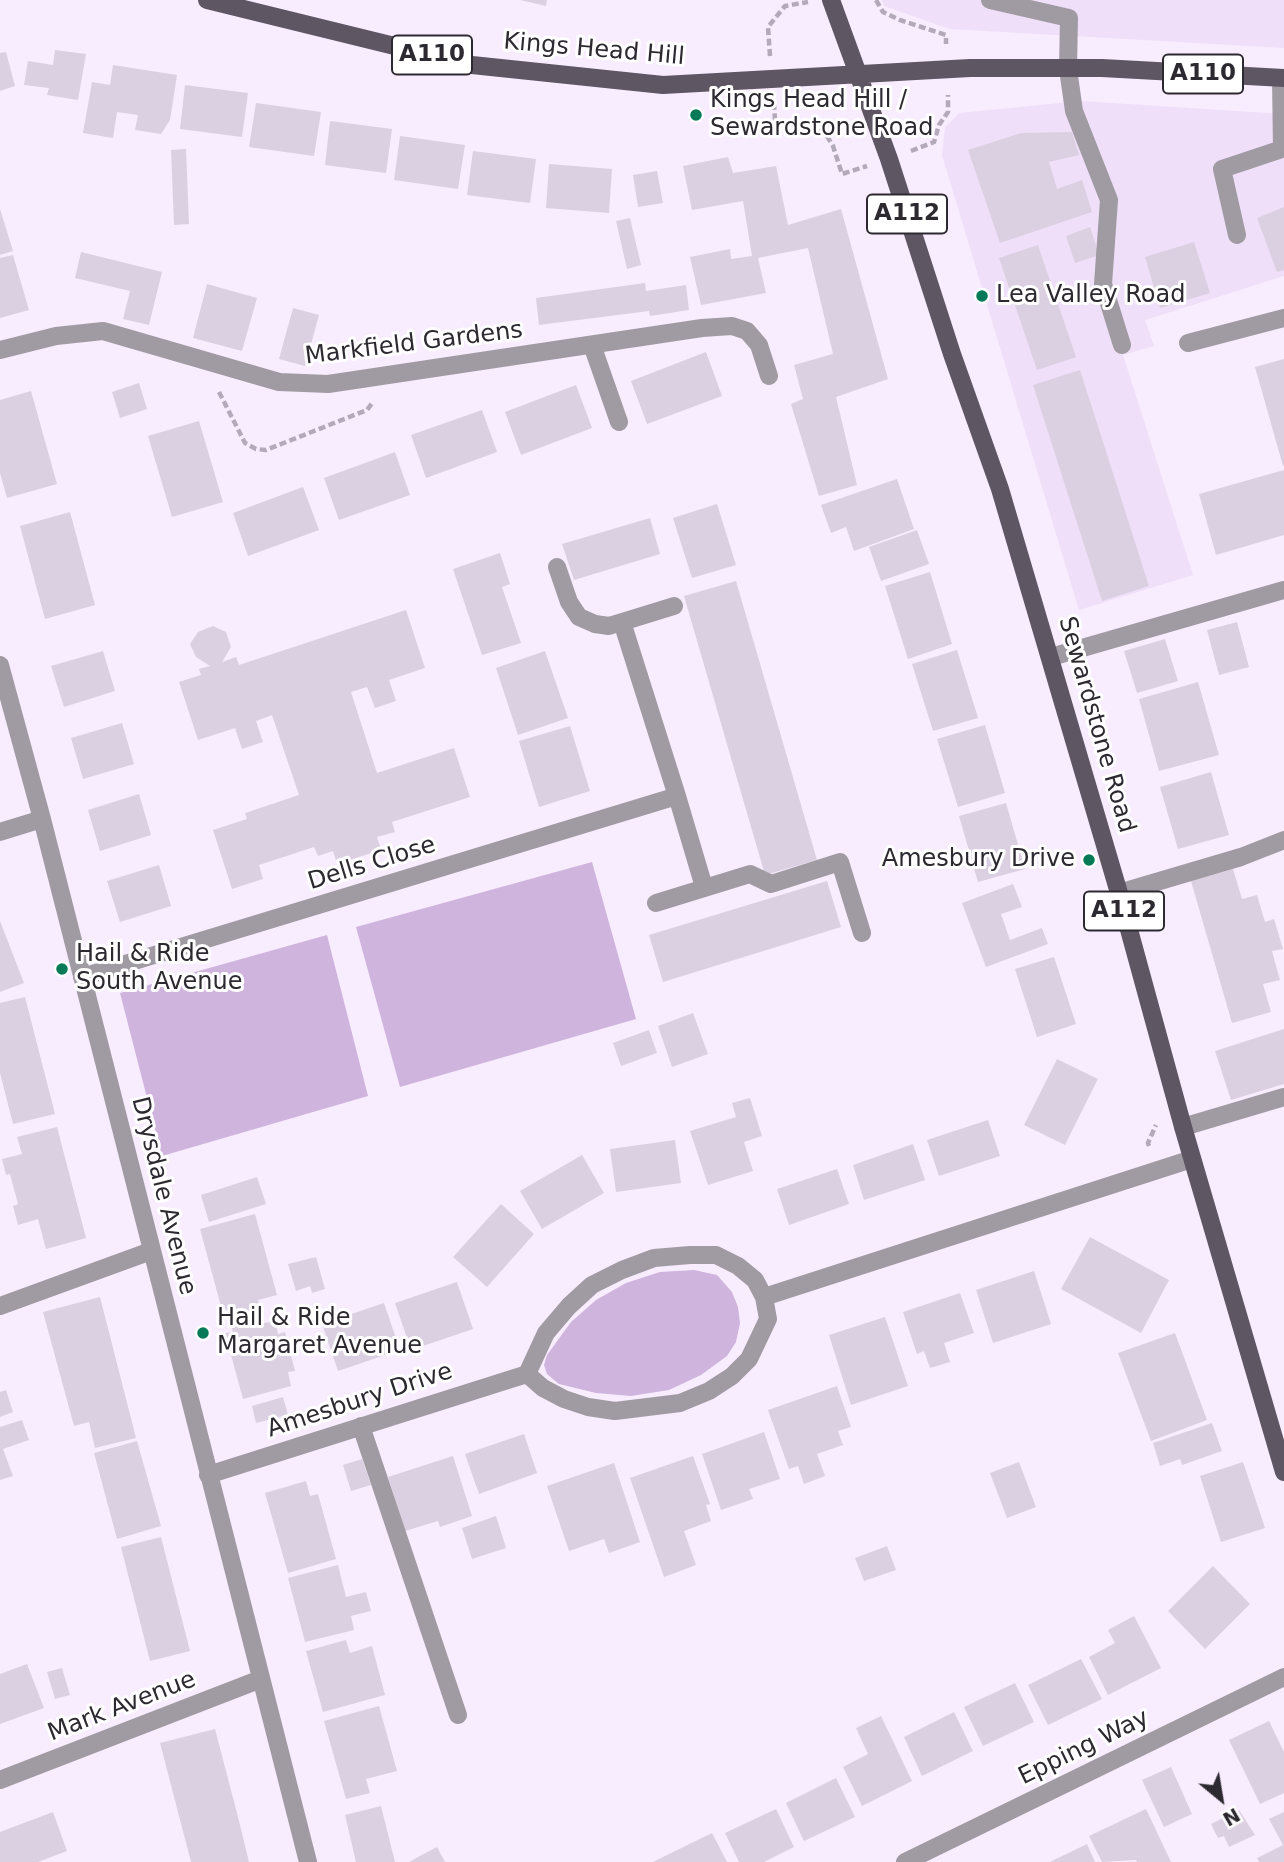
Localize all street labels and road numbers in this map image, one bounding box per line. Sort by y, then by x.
street label: Kings Head Hill [502,28,686,72]
road number: A110 [392,36,472,74]
road number: A110 [1163,54,1243,94]
road number: A112 [867,195,947,234]
street label: Markfield Gardens [304,316,524,372]
street label: Sewardstone Road [1051,614,1141,836]
street label: Dells Close [305,831,439,897]
road number: A112 [1084,891,1164,930]
street label: Drysdale Avenue [124,1094,202,1298]
street label: Amesbury Drive [264,1357,456,1445]
street label: Mark Avenue [44,1666,200,1748]
street label: Epping Way [1014,1704,1154,1792]

